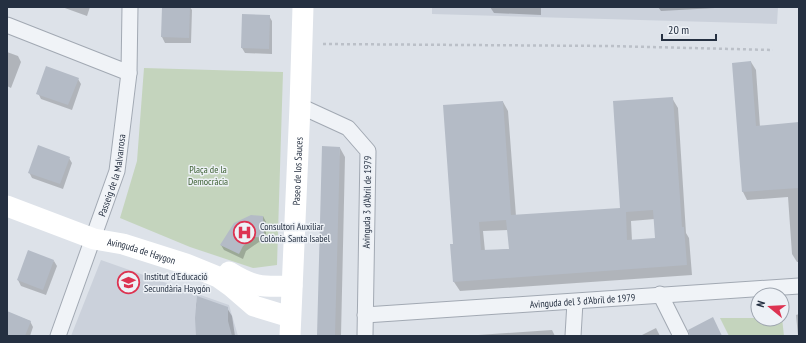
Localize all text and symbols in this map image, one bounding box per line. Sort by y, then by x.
scale bar [662,16,716,42]
text: 20 m [668,22,689,37]
street label: Passeig de la Malvarrosa [95,133,128,218]
street label: Paseo de los Sauces [289,136,305,206]
street label: Avinguda 3 d'Abril de 1979 [360,156,374,248]
park label: Plaça de la Democràcia [188,163,228,188]
hospital icon: Consultori Auxiliar Colònia Santa Isabel [232,219,258,245]
place label: Consultori Auxiliar Colònia Santa Isabel [260,220,331,245]
street label: Avinguda de Haygon [106,235,177,267]
school or university icon: Institut d'Educació Secundària Haygón [115,269,141,295]
place label: Institut d'Educació Secundària Haygón [144,270,210,295]
north arrow [750,287,790,327]
street label: Avinguda del 3 d'Abril de 1979 [529,290,636,310]
text: N [753,299,768,309]

